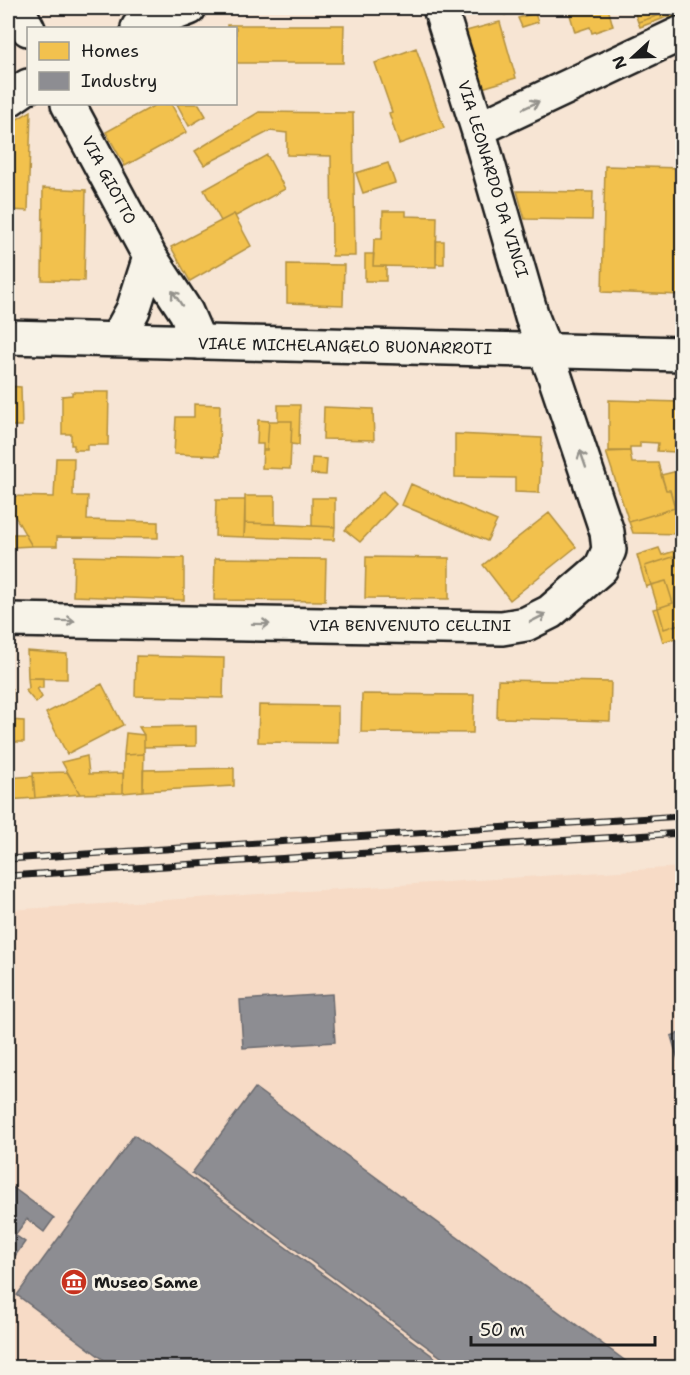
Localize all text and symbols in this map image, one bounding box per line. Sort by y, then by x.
legend [27,27,237,105]
north arrow [603,27,663,87]
text: Homes [81,39,139,63]
text: N [607,53,632,72]
text: Industry [81,69,157,93]
street label: VIA LEONARDO DA VINCI [453,78,533,280]
one-way arrow [522,98,540,110]
street label: VIA GIOTTO [77,132,141,228]
one-way arrow [171,290,183,307]
street label: VIALE MICHELANGELO BUONARROTI [198,333,493,359]
one-way arrow [577,450,588,469]
one-way arrow [529,612,546,624]
one-way arrow [55,615,75,627]
street label: VIA BENVENUTO CELLINI [309,615,511,636]
one-way arrow [250,618,270,630]
museum icon: Museo Same [59,1267,89,1297]
place label: Museo Same [94,1272,199,1293]
scale bar [471,1309,656,1347]
text: 50 m [480,1318,525,1342]

